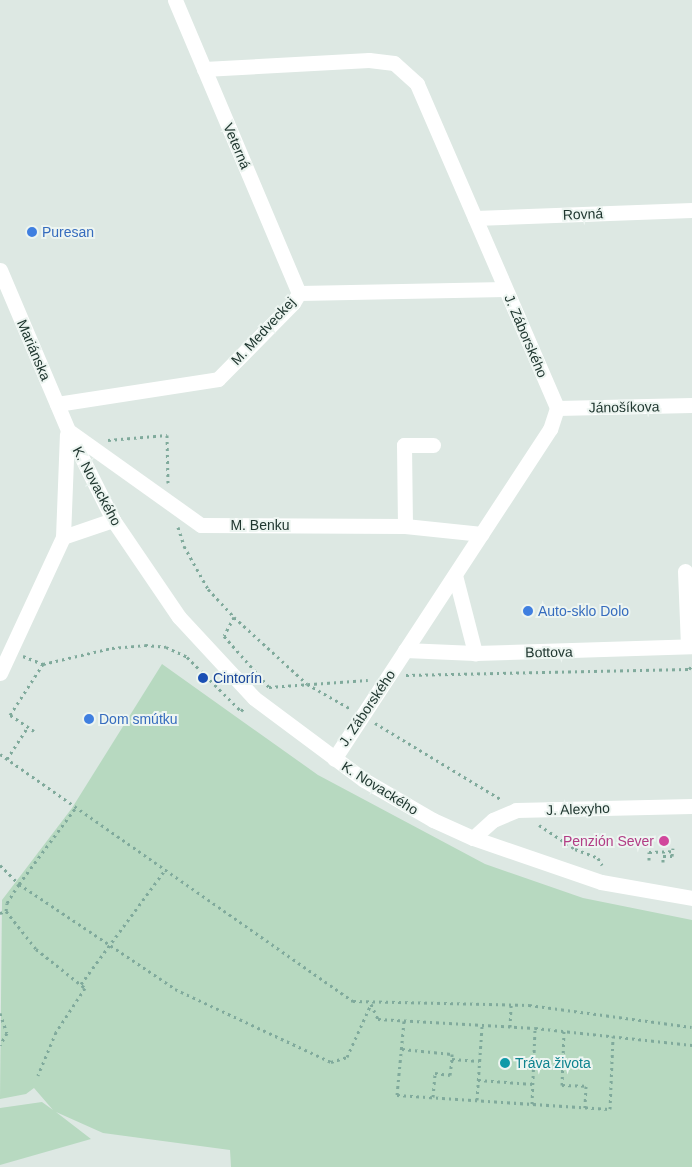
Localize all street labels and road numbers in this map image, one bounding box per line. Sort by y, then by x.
street label: Veterná [220,121,254,171]
street label: Rovná [562,205,604,223]
street label: J. Záborského [501,292,551,380]
street label: M. Medveckej [227,294,299,368]
street label: Mariánska [14,317,54,383]
street label: Jánošíkova [588,398,660,416]
street label: K. Novackého [69,444,125,528]
street label: M. Benku [230,517,290,533]
street label: Bottova [525,643,573,661]
street label: J. Záborského [335,667,399,749]
street label: K. Novackého [339,758,421,818]
street label: J. Alexyho [545,799,611,819]

